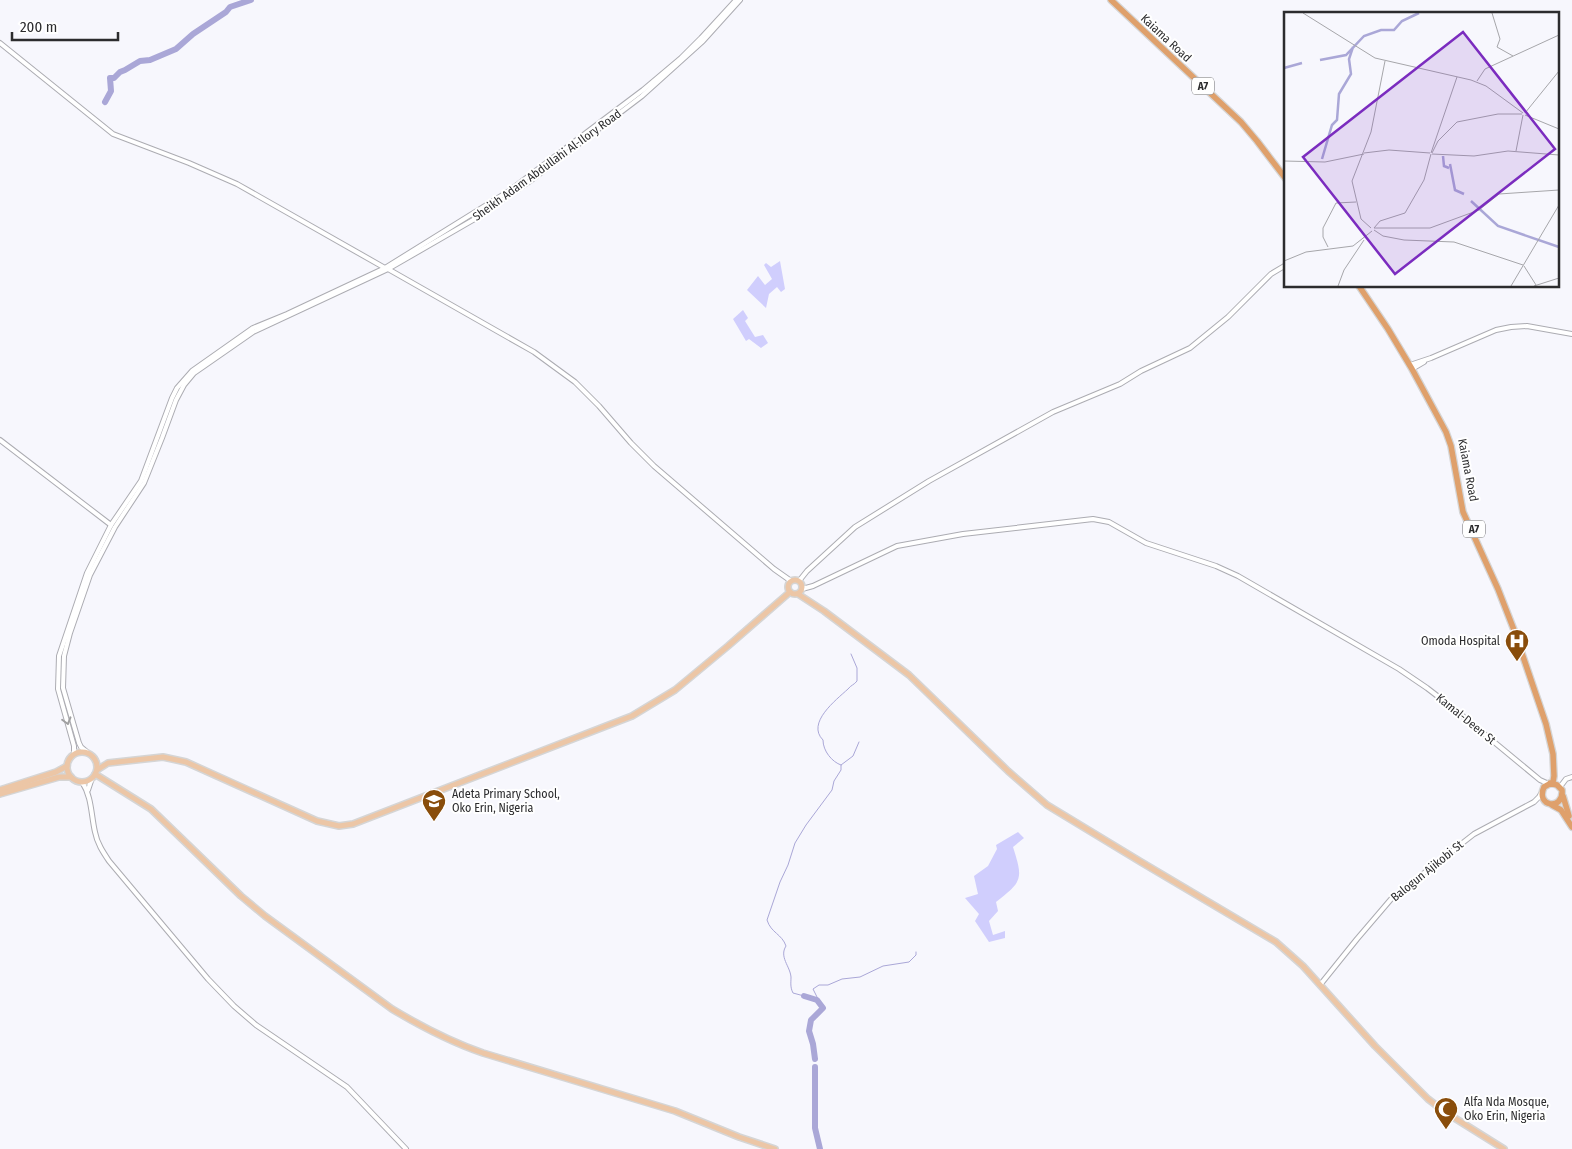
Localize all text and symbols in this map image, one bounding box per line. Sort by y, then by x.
scale bar [12,10,119,42]
street label: Kaiama Road [1138,11,1194,65]
inset map [1284,12,1560,288]
text: 200 m [20,18,57,36]
road number: A7 [1192,78,1214,94]
street label: Sheikh Adam Abdullahi Al-Ilory Road [470,106,624,224]
street label: Kaiama Road [1455,437,1481,503]
road number: A7 [1463,520,1485,538]
hospital icon: Omoda Hospital [1504,628,1530,662]
place label: Omoda Hospital [1421,634,1500,648]
street label: Kamal-Deen St [1433,691,1499,747]
one-way arrow [61,717,72,726]
place label: Adeta Primary School, Oko Erin, Nigeria [452,787,560,815]
school or university icon: Adeta Primary School, Oko Erin, Nigeria [421,788,447,822]
street label: Balogun Ajikobi St [1388,838,1466,904]
place label: Alfa Nda Mosque, Oko Erin, Nigeria [1464,1095,1549,1123]
mosque icon: Alfa Nda Mosque, Oko Erin, Nigeria [1433,1096,1459,1130]

